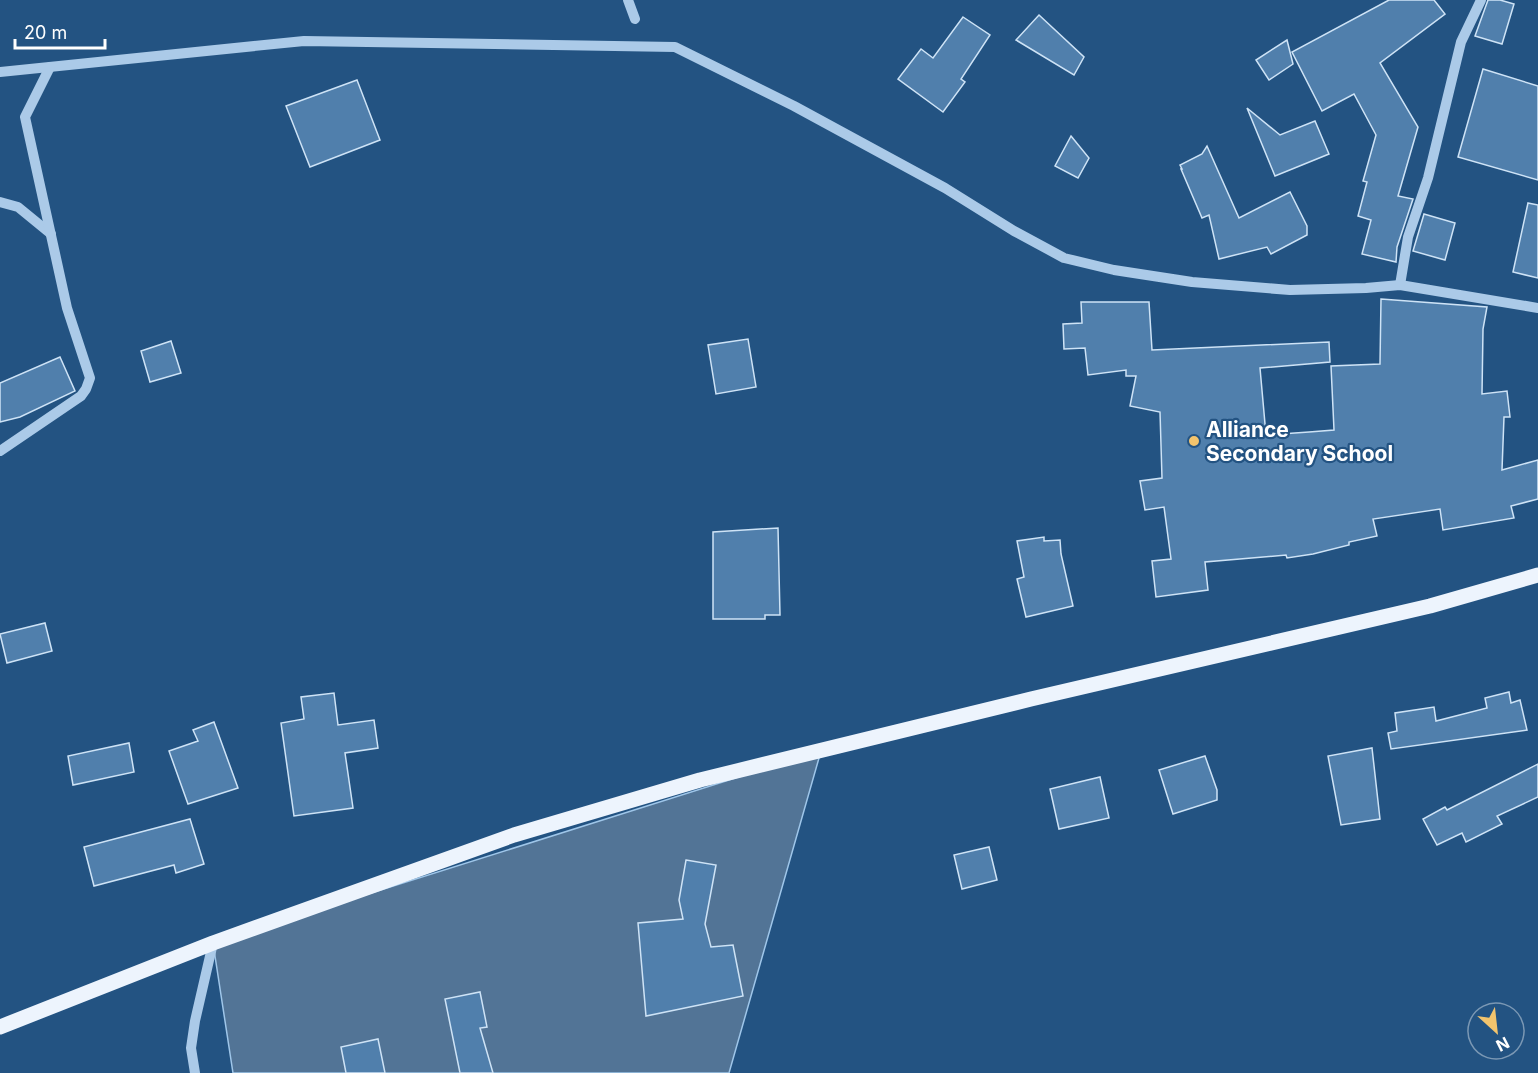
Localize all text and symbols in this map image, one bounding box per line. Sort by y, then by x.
scale bar [15,12,105,50]
text: 20 m [24,22,67,43]
place label: Alliance Secondary School [1206,417,1393,466]
marker: Alliance Secondary School [1187,434,1201,448]
north arrow [1466,1001,1526,1061]
text: N [1493,1033,1513,1056]

